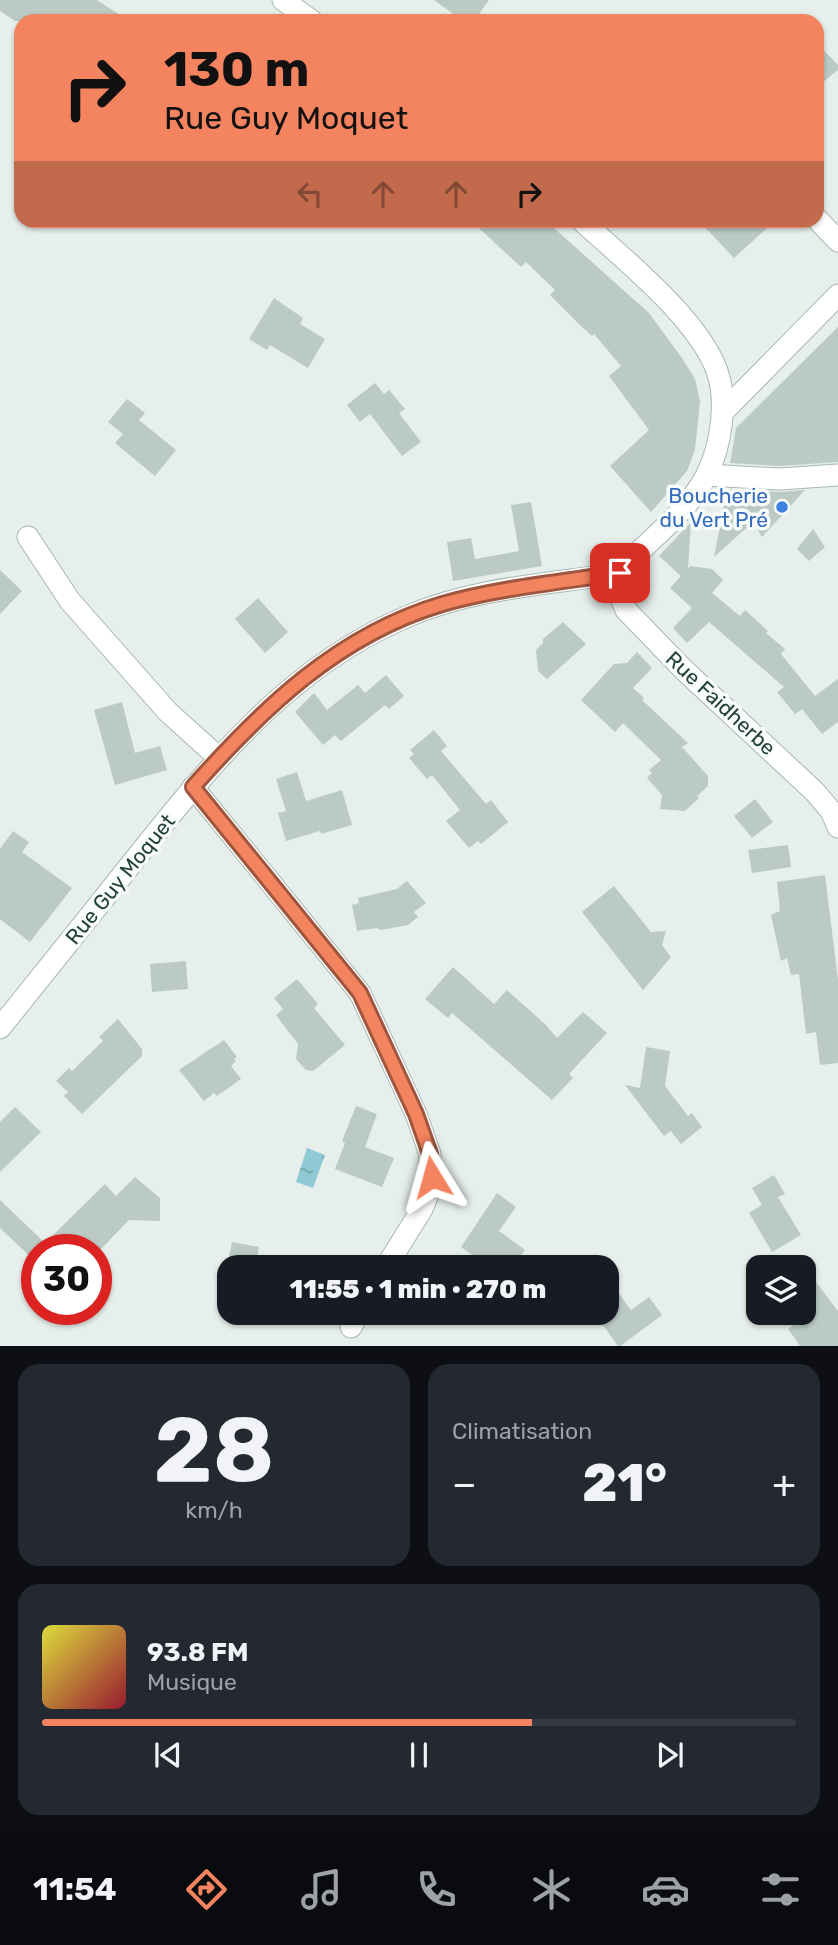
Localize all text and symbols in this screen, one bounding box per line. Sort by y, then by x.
text: 130 m [164,40,309,98]
icon: right [49,42,140,133]
text: Rue Guy Moquet [164,99,408,137]
icon: left [291,175,329,213]
icon: ahead [364,175,402,213]
icon: ahead [437,175,475,213]
icon: right [510,175,548,213]
place label: Boucherie du Vert Pré [660,483,768,532]
marker: Boucherie du Vert Pré [774,499,790,515]
pin [590,543,650,603]
icon: arrive [601,554,639,592]
street label: Rue Faidherbe [661,646,781,760]
street label: Rue Guy Moquet [60,809,180,949]
position arrow [395,1140,469,1214]
speed limit sign: 30 [21,1234,112,1325]
map controls [746,1255,816,1325]
button: layers [746,1255,816,1325]
text: 11:55 · 1 min · 270 m [290,1274,546,1305]
text: 28 [154,1396,274,1504]
text: Climatisation [452,1417,592,1445]
text: 21° [582,1452,667,1514]
text: − [452,1461,477,1507]
text: + [772,1461,796,1507]
text: km/h [185,1496,243,1524]
text: 93.8 FM [147,1637,249,1668]
text: Musique [147,1668,237,1696]
icon: previous [149,1736,187,1774]
icon: pause [400,1736,438,1774]
icon: next [651,1736,689,1774]
icon: directions [182,1865,231,1914]
icon: music [297,1865,346,1914]
icon: phone [412,1865,461,1914]
icon: climate [527,1865,576,1914]
icon: car [641,1865,690,1914]
icon: filters [756,1865,805,1914]
text: 11:54 [33,1870,117,1908]

